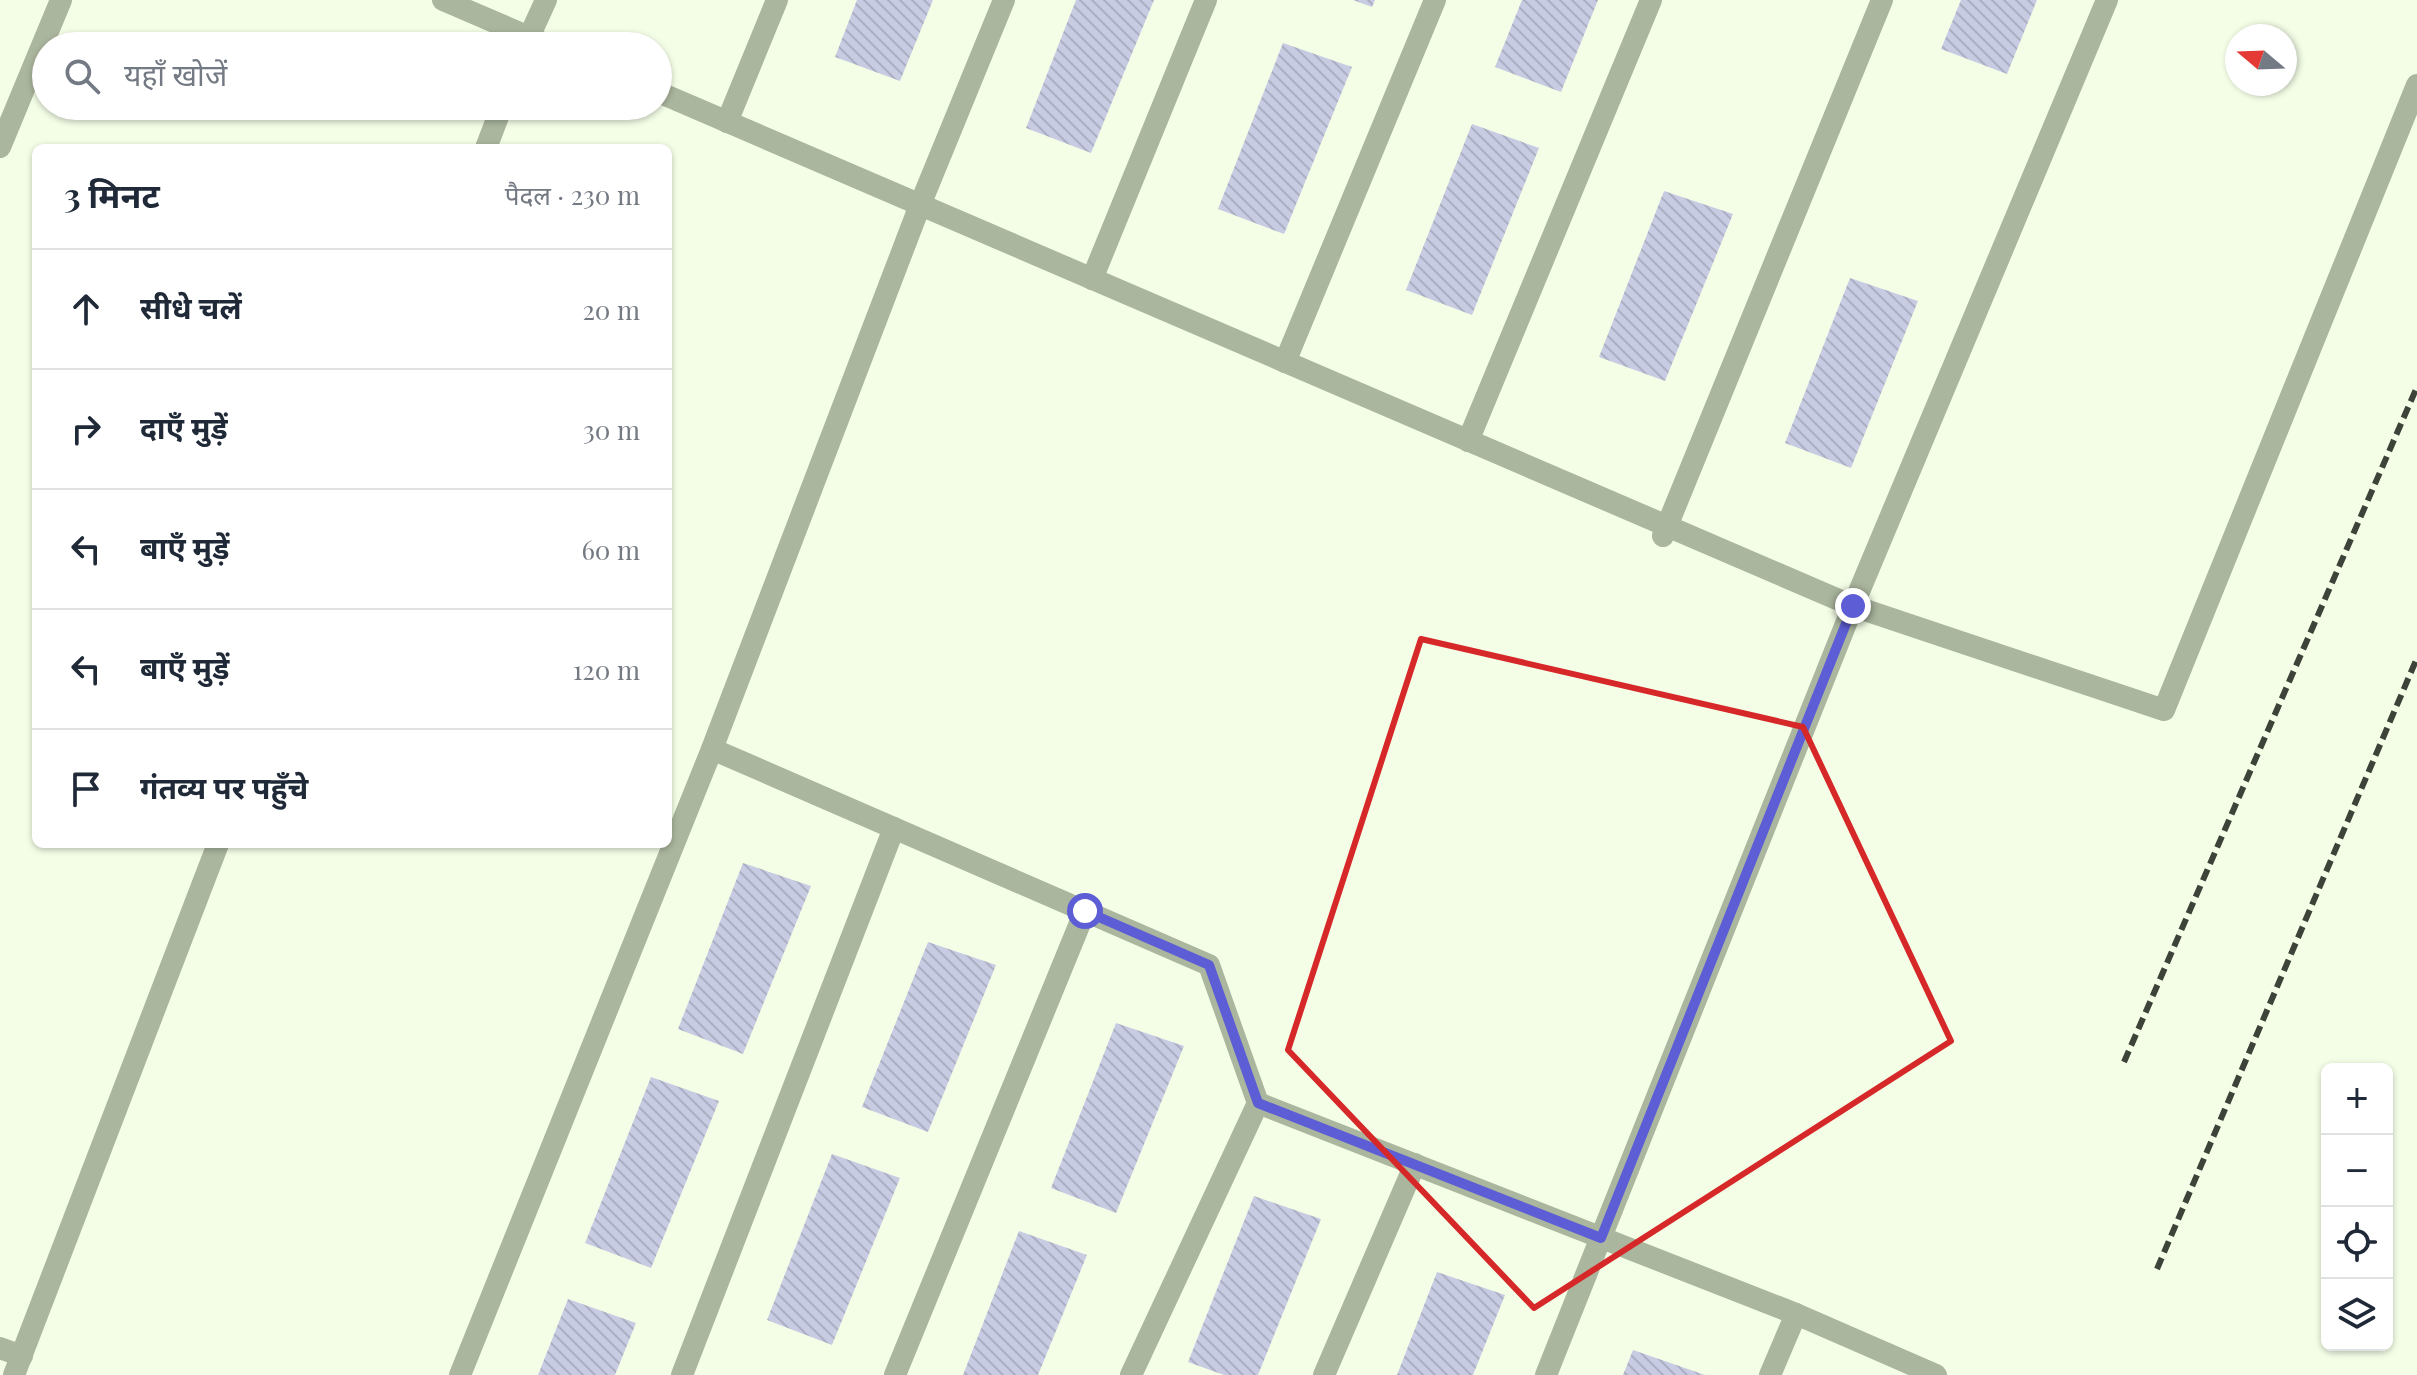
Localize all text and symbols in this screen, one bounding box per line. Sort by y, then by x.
north arrow [2225,24,2297,96]
search box [32,32,672,120]
icon: search [60,54,104,98]
text: यहाँ खोजें [124,54,227,94]
text: 3 मिनट [64,171,160,217]
text: पैदल · 230 m [505,177,640,212]
icon: ahead [64,287,108,331]
text: सीधे चलें [140,287,242,327]
text: 20 m [582,292,640,327]
icon: right [64,407,108,451]
text: दाएँ मुड़ें [140,407,228,447]
text: 30 m [583,412,640,447]
icon: left [64,527,108,571]
text: बाएँ मुड़ें [140,527,229,567]
text: 60 m [581,532,640,567]
route end [1835,588,1871,624]
icon: left [64,647,108,691]
text: बाएँ मुड़ें [140,647,229,687]
text: 120 m [573,652,640,687]
icon: arrive [64,767,108,811]
text: गंतव्य पर पहुँचे [140,767,308,807]
route start [1067,893,1103,929]
map controls [2321,1063,2393,1351]
button: + [2321,1063,2393,1135]
button: − [2321,1135,2393,1207]
button: locate [2321,1207,2393,1279]
button: layers [2321,1279,2393,1351]

